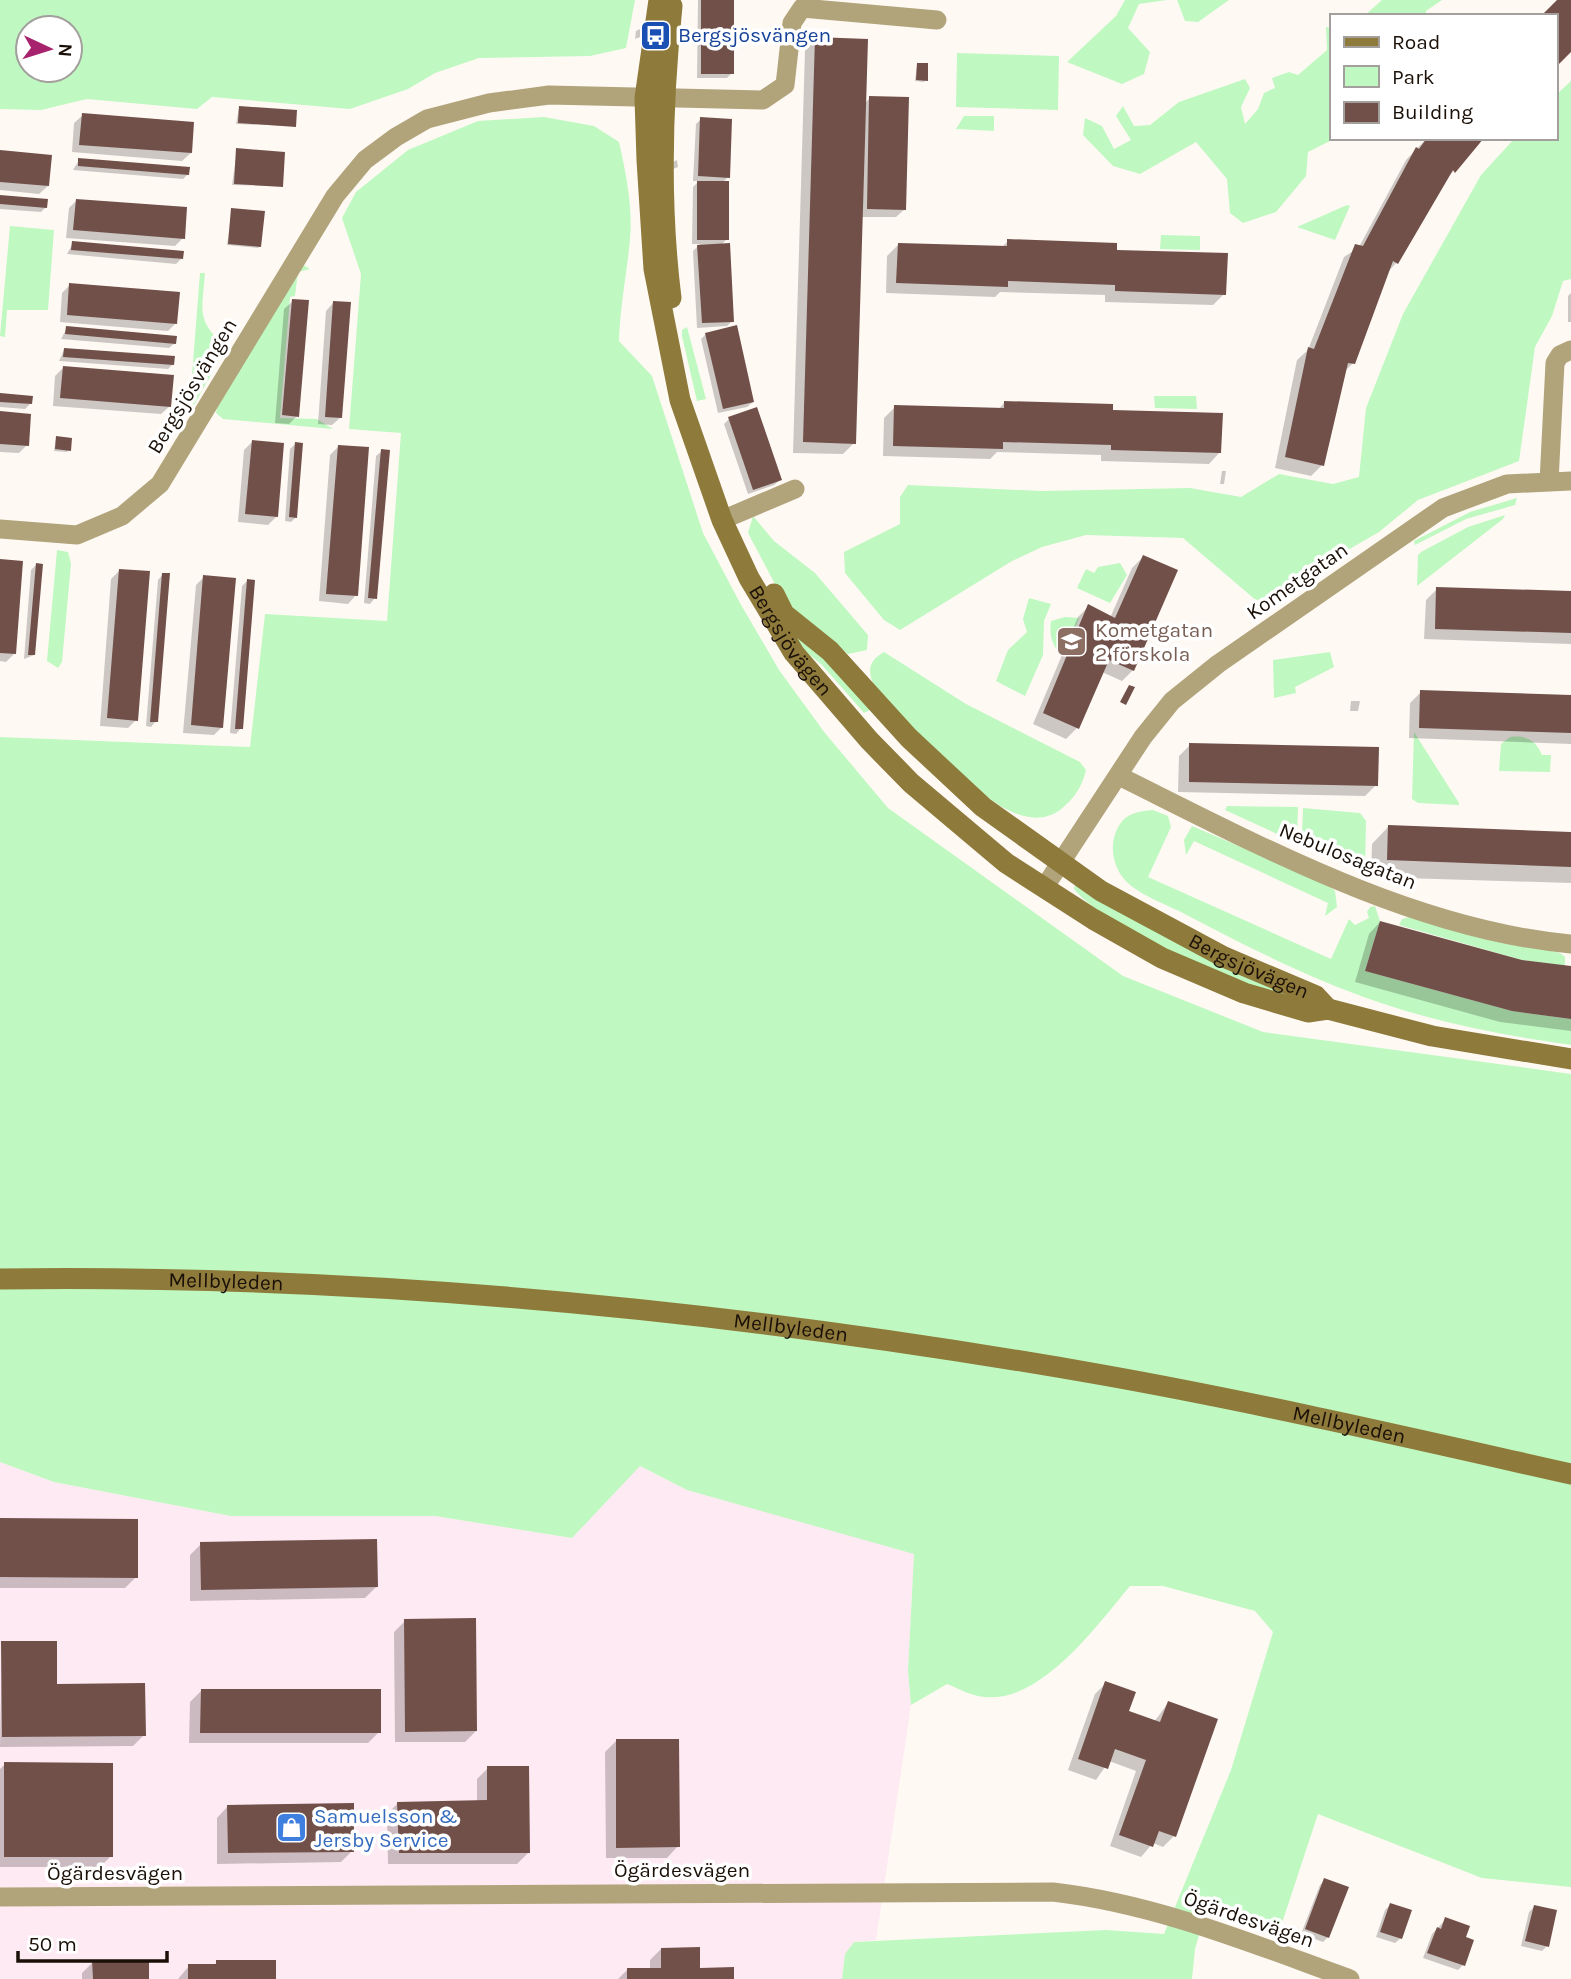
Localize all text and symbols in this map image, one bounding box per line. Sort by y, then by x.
north arrow [14,14,84,84]
legend [1330,14,1557,140]
bus stop icon: Bergsjösvängen [638,18,672,52]
place label: Bergsjösvängen [678,23,831,47]
text: Road [1392,30,1440,54]
text: N [54,43,76,58]
text: Park [1392,65,1435,89]
text: Building [1392,100,1473,124]
street label: Bergsjösvängen [142,314,242,458]
street label: Kometgatan [1242,537,1352,625]
street label: Bergsjövägen [744,581,837,701]
place label: Kometgatan 2 förskola [1095,618,1213,666]
school or university icon: Kometgatan 2 förskola [1055,625,1089,659]
street label: Nebulosagatan [1276,818,1420,894]
street label: Bergsjövägen [1185,928,1313,1004]
street label: Mellbyleden [168,1268,284,1295]
street label: Mellbyleden [732,1308,850,1347]
street label: Mellbyleden [1290,1401,1408,1449]
place label: Samuelsson & Jersby Service [314,1804,458,1852]
shop icon: Samuelsson & Jersby Service [274,1811,308,1845]
street label: Ögärdesvägen [614,1858,750,1882]
street label: Ögärdesvägen [47,1861,183,1885]
street label: Ögärdesvägen [1181,1885,1317,1953]
scale bar [18,1920,166,1964]
text: 50 m [28,1932,77,1956]

